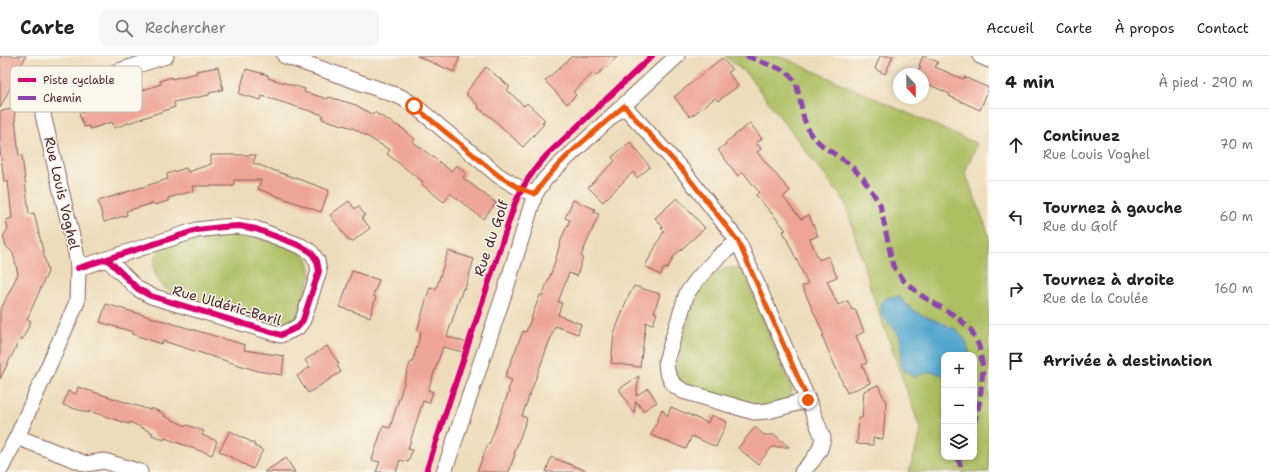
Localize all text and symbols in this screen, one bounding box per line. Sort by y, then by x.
search box [99,10,379,46]
text: Carte [20,15,75,40]
icon: search [113,17,135,39]
text: Rechercher [145,18,226,38]
text: Accueil [986,19,1034,37]
text: Carte [1056,19,1092,37]
text: À propos [1114,19,1175,37]
text: Contact [1197,19,1249,37]
legend [10,66,142,112]
north arrow [893,68,929,104]
text: 4 min [1005,71,1055,93]
text: Piste cyclable [43,73,115,88]
text: À pied · 290 m [1158,74,1253,91]
text: Chemin [43,91,82,106]
route start [405,97,423,115]
text: Continuez [1043,126,1120,146]
icon: ahead [1005,134,1027,156]
street label: Rue Louis Voghel [40,135,84,252]
text: 70 m [1219,136,1253,153]
text: Rue Louis Voghel [1043,146,1150,163]
street label: Rue du Golf [469,196,513,279]
text: Tournez à gauche [1043,198,1183,218]
icon: left [1005,206,1027,228]
text: 60 m [1220,208,1253,225]
text: Rue du Golf [1043,218,1117,235]
text: Tournez à droite [1043,270,1175,290]
icon: right [1005,278,1027,300]
text: 160 m [1215,280,1253,297]
street label: Rue Uldéric-Baril [170,281,284,329]
text: Rue de la Coulée [1043,290,1149,307]
icon: arrive [1005,350,1027,372]
text: Arrivée à destination [1043,351,1212,371]
map controls [941,352,977,460]
button: + [941,352,977,388]
button: − [941,388,977,424]
route end [799,391,817,409]
button: layers [941,424,977,460]

